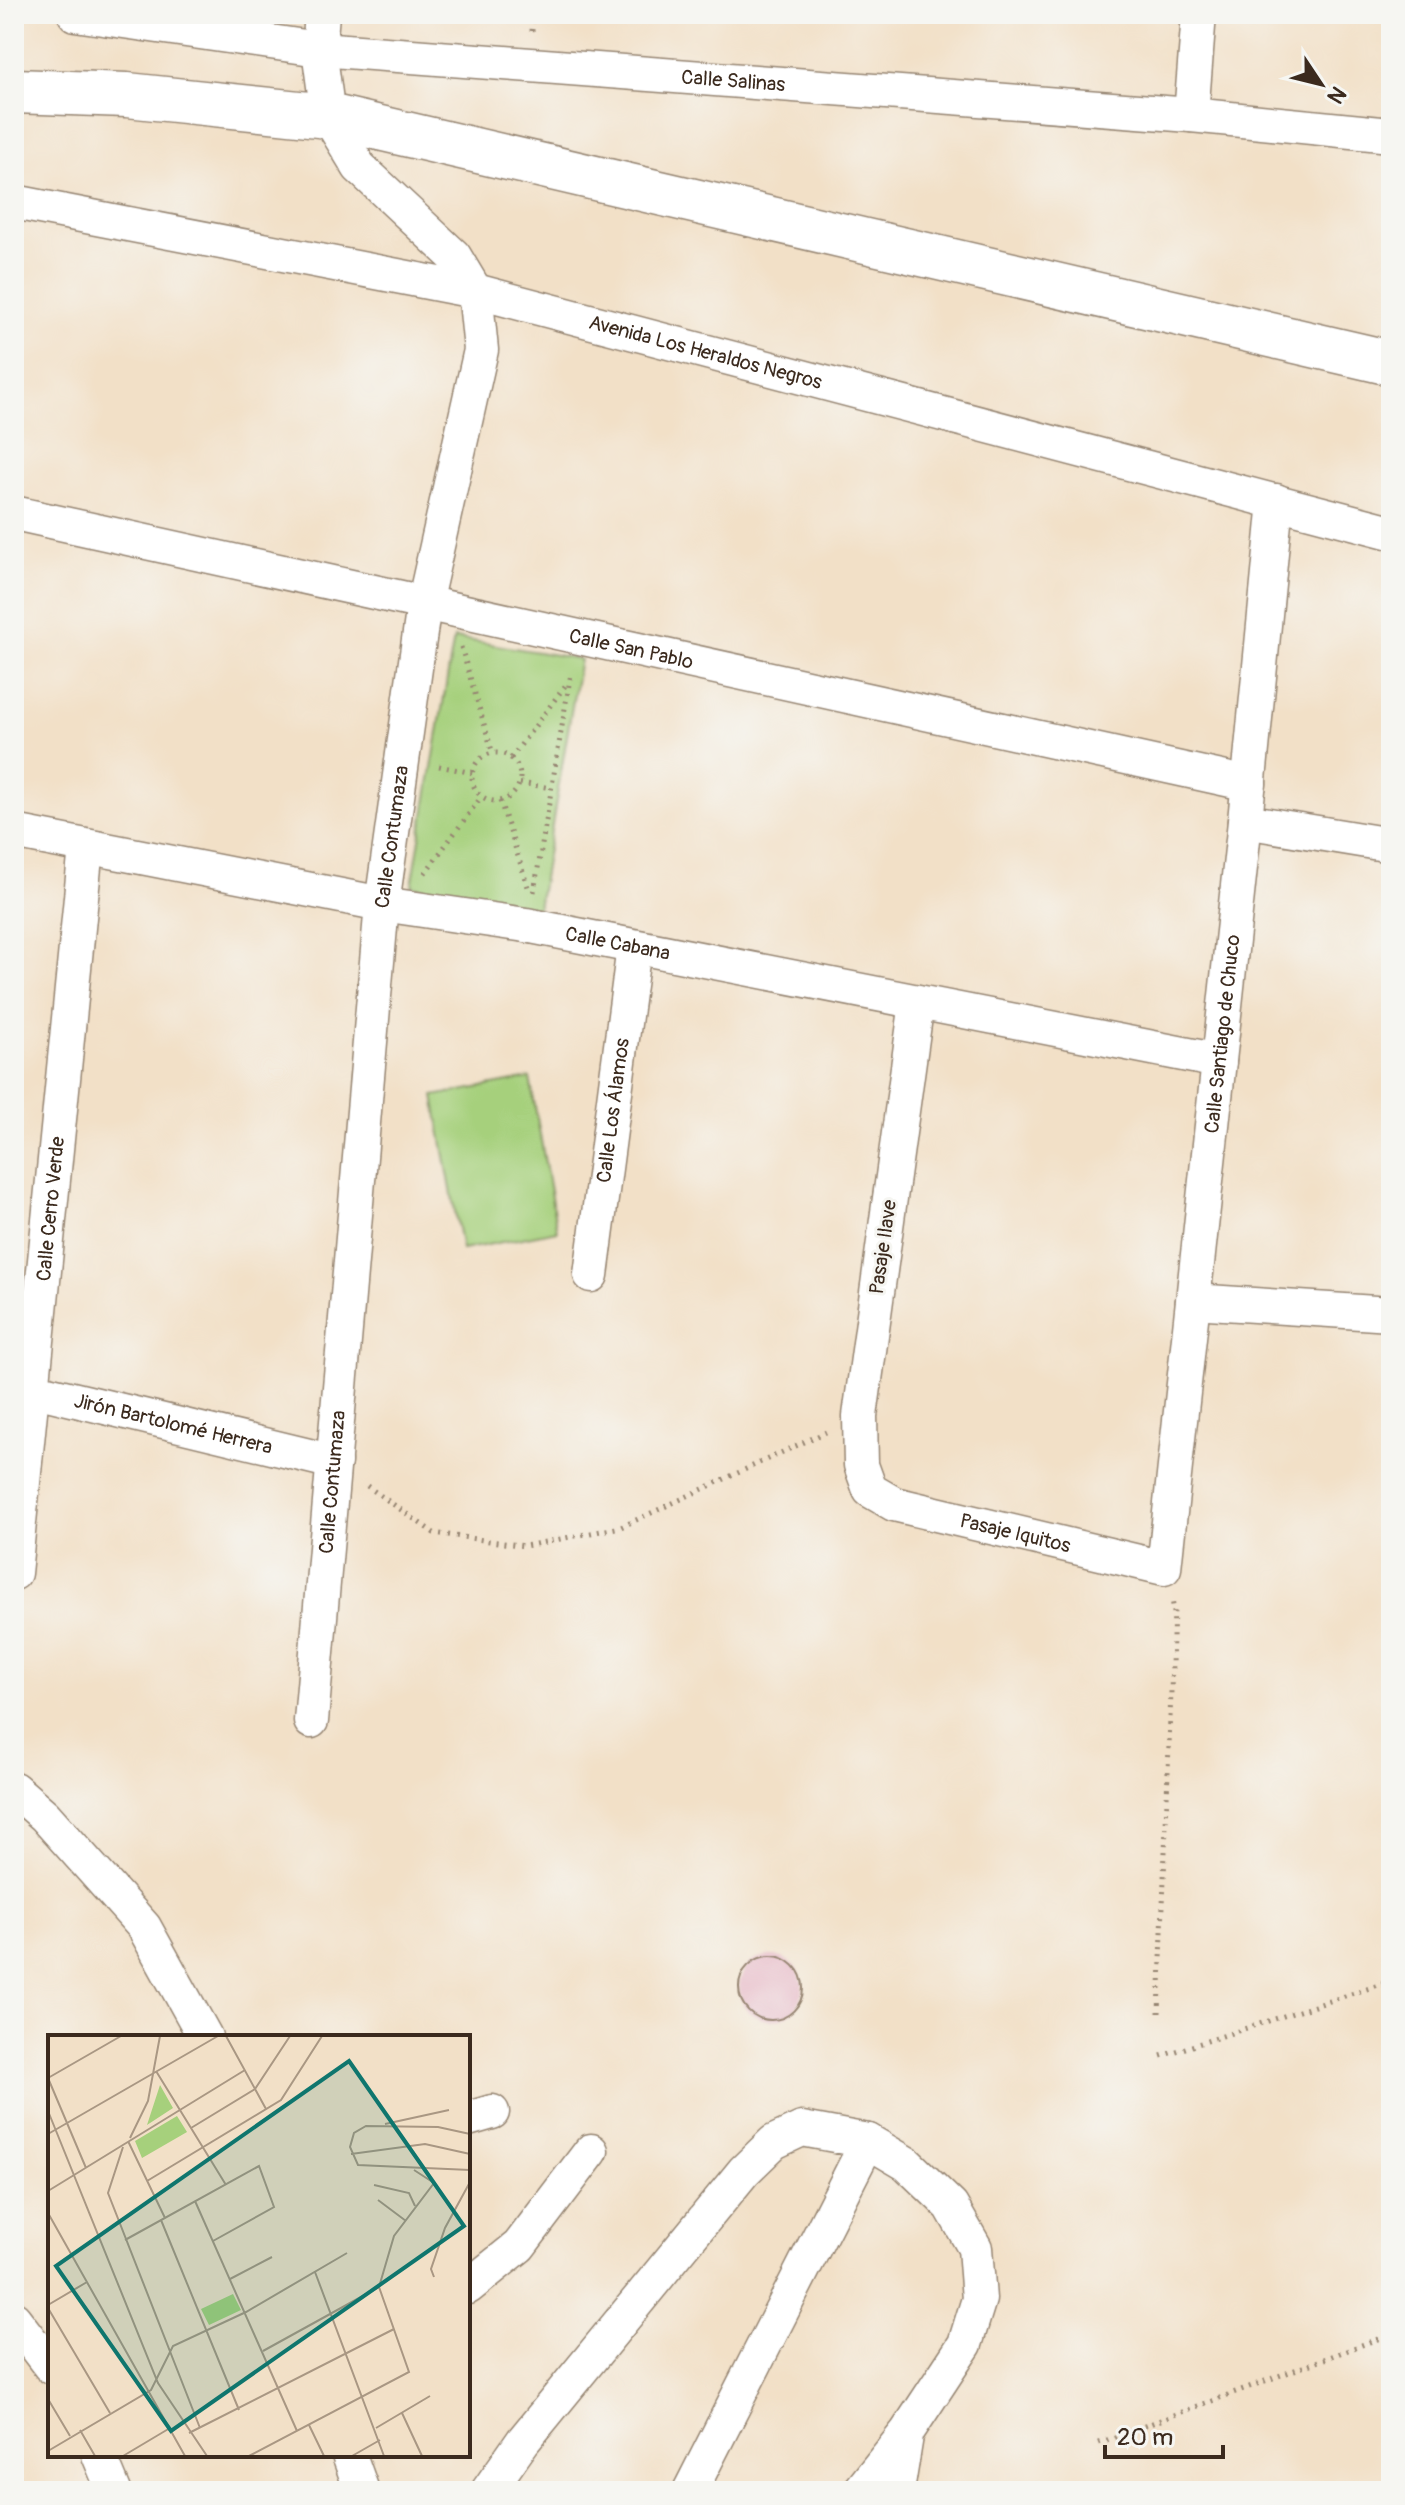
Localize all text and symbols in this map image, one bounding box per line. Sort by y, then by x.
north arrow [1281,44,1361,124]
street label: Calle Salinas [680,64,786,97]
text: N [1321,81,1352,109]
street label: Avenida Los Heraldos Negros [586,309,825,394]
street label: Calle San Pablo [567,623,696,674]
street label: Calle Contumaza [369,764,414,910]
street label: Calle Cabana [563,921,672,966]
street label: Calle Santiago de Chuco [1199,933,1245,1135]
street label: Calle Los Álamos [591,1036,634,1184]
street label: Calle Cerro Verde [31,1135,70,1282]
street label: Pasaje Ilave [864,1198,902,1296]
street label: Jirón Bartolomé Herrera [72,1387,275,1459]
street label: Calle Contumaza [313,1409,350,1555]
street label: Pasaje Iquitos [957,1508,1073,1558]
inset map [48,2035,470,2457]
scale bar [1105,2409,1223,2459]
text: 20 m [1117,2423,1173,2452]

